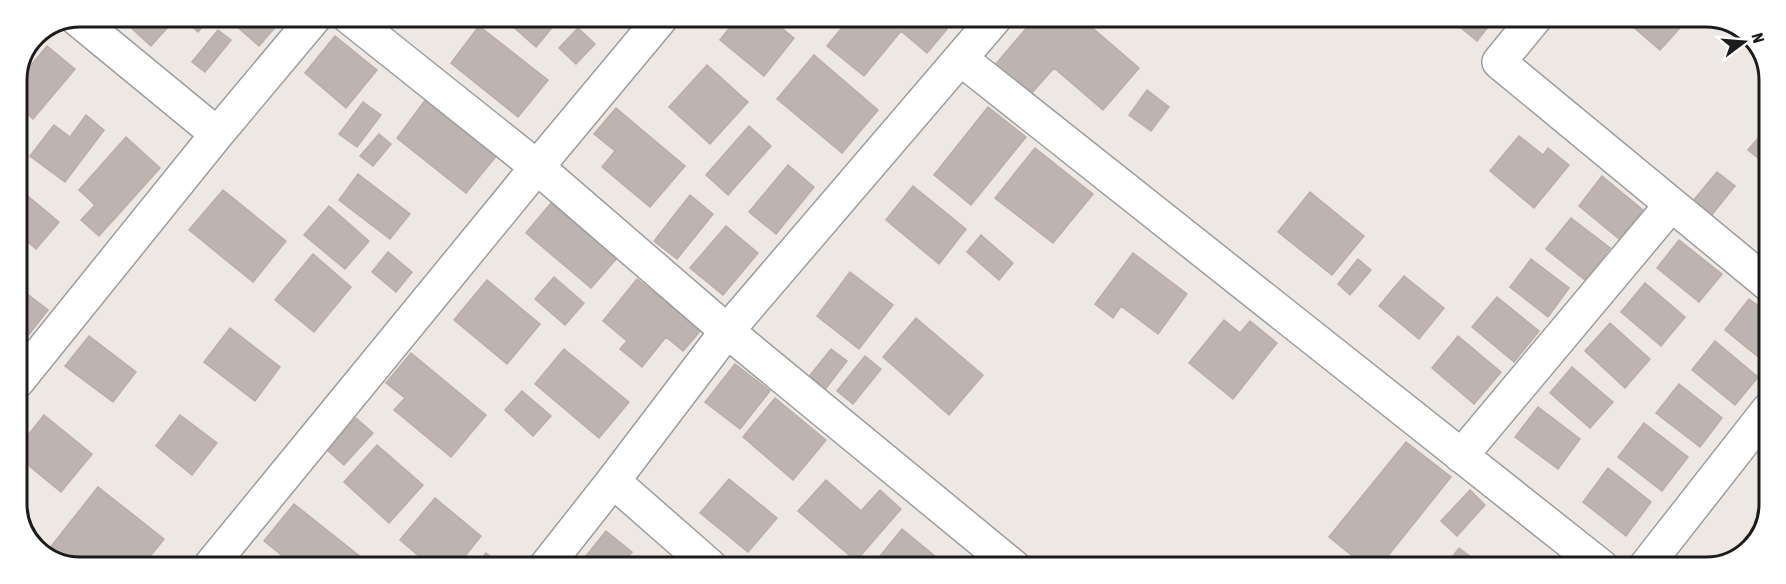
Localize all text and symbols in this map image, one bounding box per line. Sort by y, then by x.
north arrow [1714,12,1774,72]
text: N [1748,31,1768,45]

